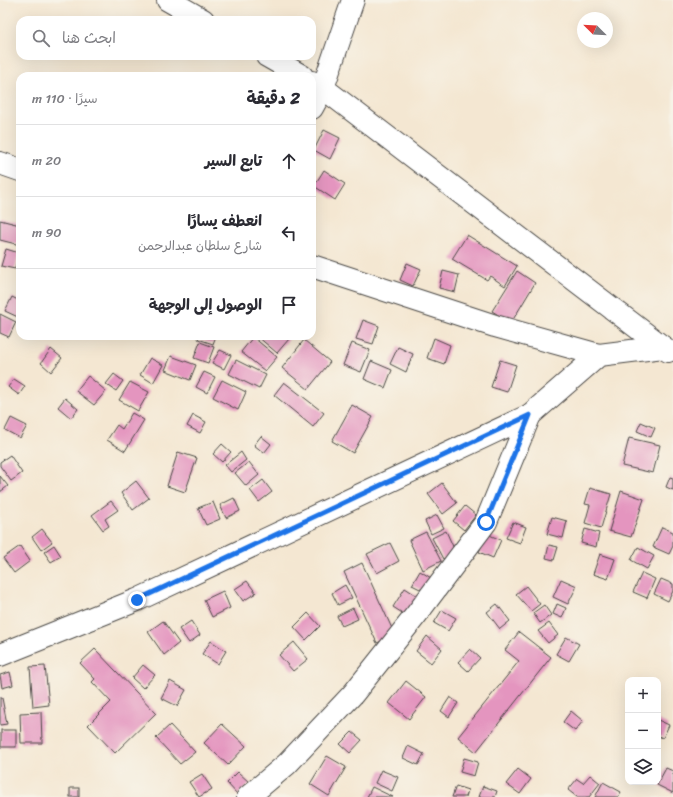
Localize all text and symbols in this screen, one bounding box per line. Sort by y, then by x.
north arrow [577,12,613,48]
search box [16,16,316,60]
text: ابحث هنا [62,25,116,51]
icon: search [30,27,52,49]
text: 2 دقيقة [247,83,300,113]
text: سيرًا · 110 m [32,87,98,110]
text: تابع السير [205,148,262,174]
text: 20 m [32,149,61,172]
icon: ahead [278,150,300,172]
text: انعطف يسارًا [187,208,262,234]
text: 90 m [32,221,62,244]
icon: left [278,222,300,244]
text: شارع سلطان عبدالرحمن [138,234,262,257]
text: الوصول إلى الوجهة [149,292,262,318]
icon: arrive [278,294,300,316]
route start [477,513,495,531]
route end [128,591,146,609]
map controls [625,677,661,785]
button: + [625,677,661,713]
button: − [625,713,661,749]
button: layers [625,749,661,785]

